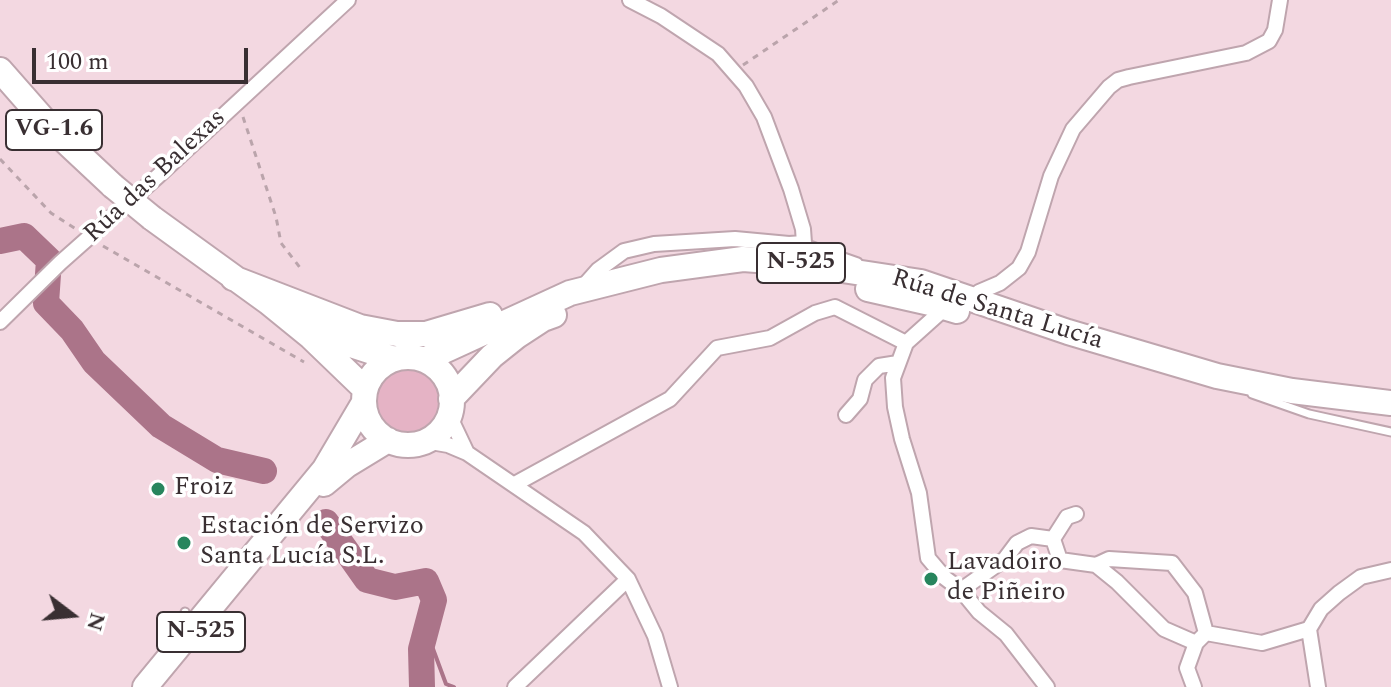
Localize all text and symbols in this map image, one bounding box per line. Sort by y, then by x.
scale bar [36,32,252,82]
text: 100 m [46,44,109,80]
street label: Rúa das Balexas [79,103,233,251]
road number: VG-1.6 [6,110,102,150]
road number: N-525 [757,243,845,283]
street label: Rúa de Santa Lucía [887,264,1107,358]
place label: Froiz [174,473,234,505]
marker: Froiz [149,480,167,498]
place label: Estación de Servizo Santa Lucía S.L. [200,512,424,574]
marker: Estación de Servizo Santa Lucía S.L. [175,534,193,552]
place label: Lavadoiro de Piñeiro [947,548,1066,610]
marker: Lavadoiro de Piñeiro [922,570,940,588]
north arrow [32,575,112,655]
text: N [77,609,114,635]
road number: N-525 [157,612,245,652]

